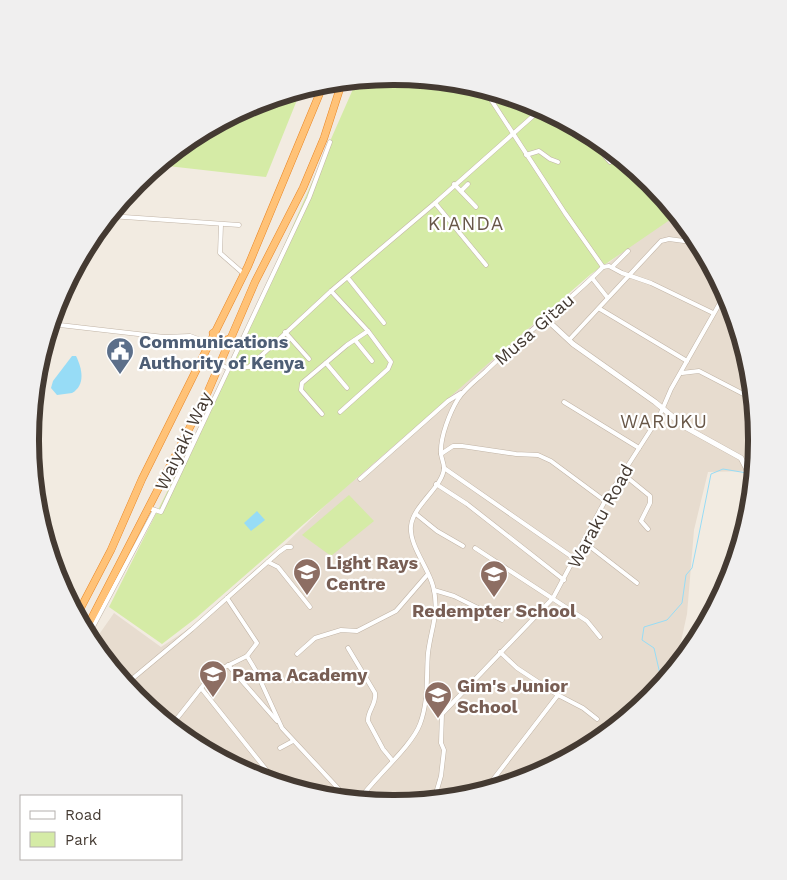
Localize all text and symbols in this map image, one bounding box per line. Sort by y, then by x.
district label: KIANDA [428,212,504,235]
street label: Musa Gitau [490,289,578,369]
place label: Communications Authority of Kenya [139,331,305,373]
public building icon: Communications Authority of Kenya [105,336,135,375]
street label: Waiyaki Way [150,388,216,494]
district label: WARUKU [620,410,708,433]
street label: Waraku Road [563,460,637,572]
place label: Light Rays Centre [326,552,418,594]
school or university icon: Light Rays Centre [292,557,322,596]
school or university icon: Redempter School [479,559,509,598]
place label: Redempter School [412,600,576,621]
school or university icon: Pama Academy [198,659,228,698]
place label: Pama Academy [232,664,368,685]
place label: Gim's Junior School [457,675,568,717]
school or university icon: Gim's Junior School [423,680,453,719]
legend [20,795,182,860]
text: Road [65,806,102,824]
text: Park [65,831,98,849]

